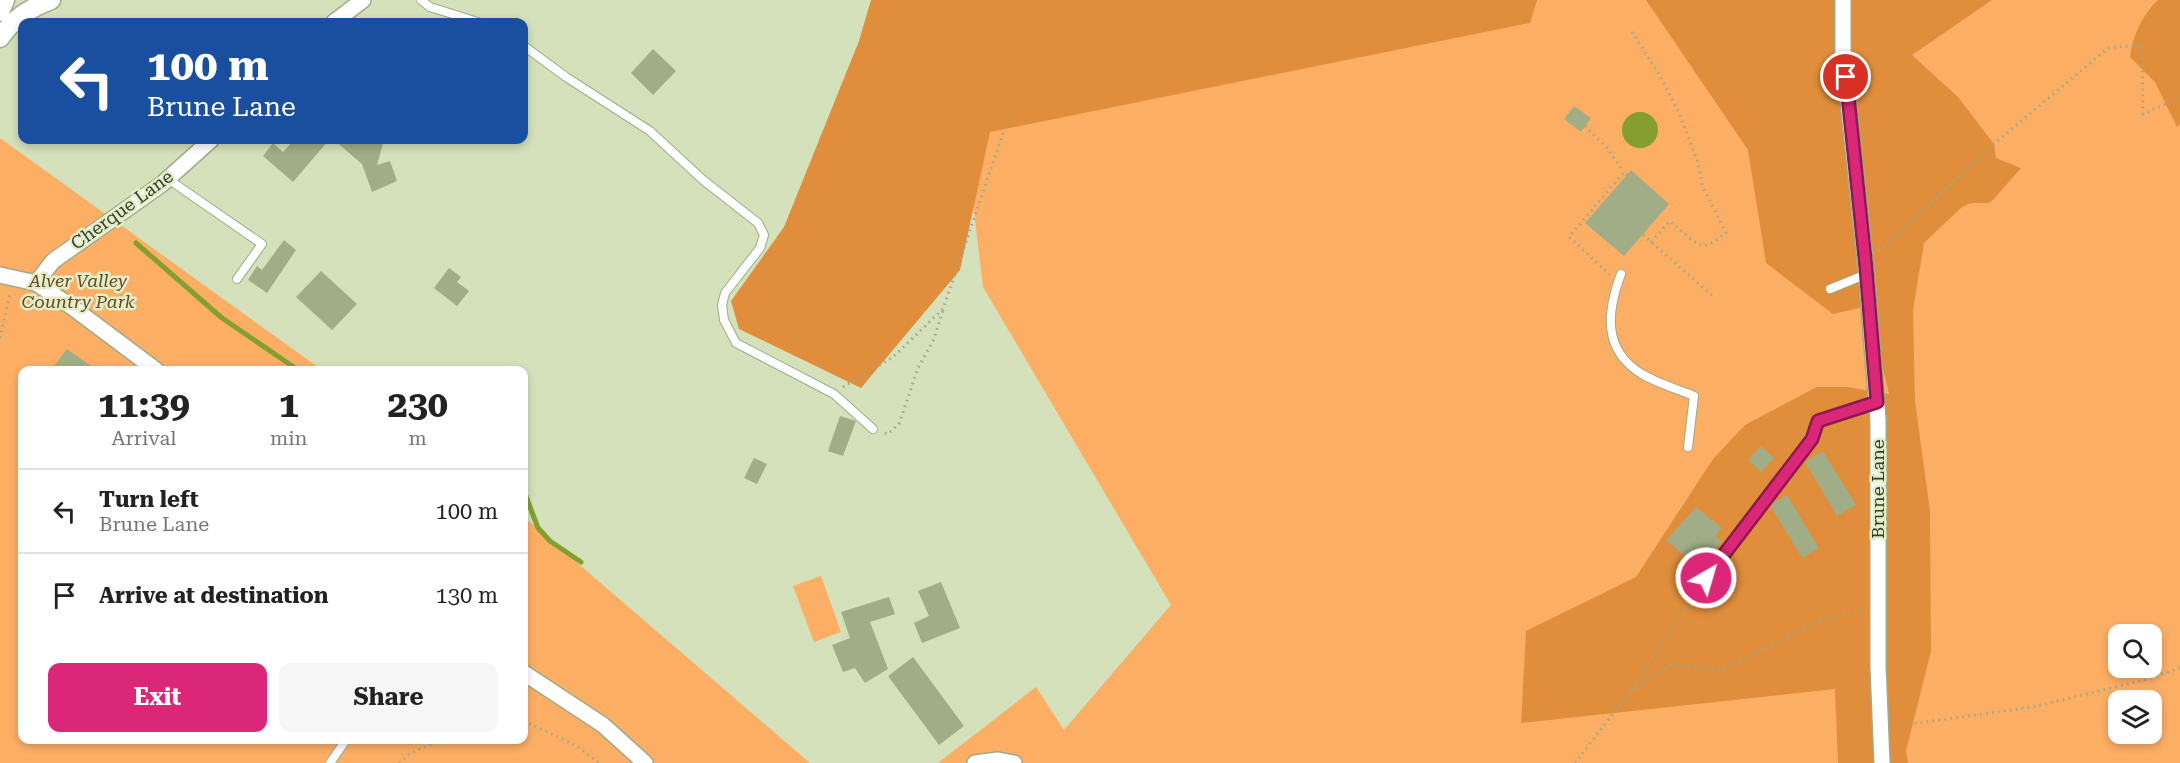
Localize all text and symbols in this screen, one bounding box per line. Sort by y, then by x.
text: 100 m [147,41,269,90]
icon: left [48,42,126,120]
pin [1820,51,1871,102]
icon: arrive [1829,60,1862,93]
text: Brune Lane [147,91,296,123]
street label: Cherque Lane [66,165,177,254]
park label: Alver Valley Country Park [21,270,135,312]
text: 11:39 [98,384,190,426]
text: 1 [279,384,299,426]
text: 230 [388,384,448,426]
text: Arrival [111,426,176,450]
text: min [270,426,307,450]
text: m [409,426,427,450]
street label: Brune Lane [1867,439,1888,539]
text: Turn left [99,487,199,512]
icon: left [48,495,81,528]
text: 100 m [435,499,498,524]
text: Brune Lane [99,512,209,536]
position arrow [1674,546,1738,610]
icon: arrive [48,579,81,612]
text: Arrive at destination [99,583,328,608]
text: 130 m [435,583,498,608]
map controls [2108,624,2162,744]
button: search [2108,624,2162,678]
button: Exit [48,663,267,732]
button: Share [279,663,498,732]
button: layers [2108,690,2162,744]

